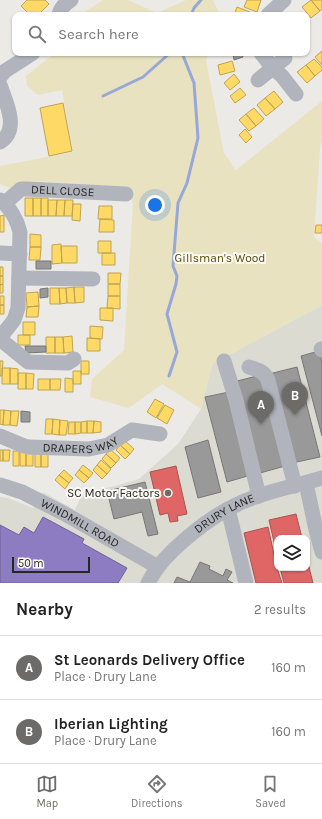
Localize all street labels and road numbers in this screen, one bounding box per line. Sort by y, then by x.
street label: DELL CLOSE [31,182,95,199]
street label: DRAPERS WAY [42,433,121,457]
street label: DRURY LANE [191,491,256,536]
street label: WINDMILL ROAD [38,496,122,551]

